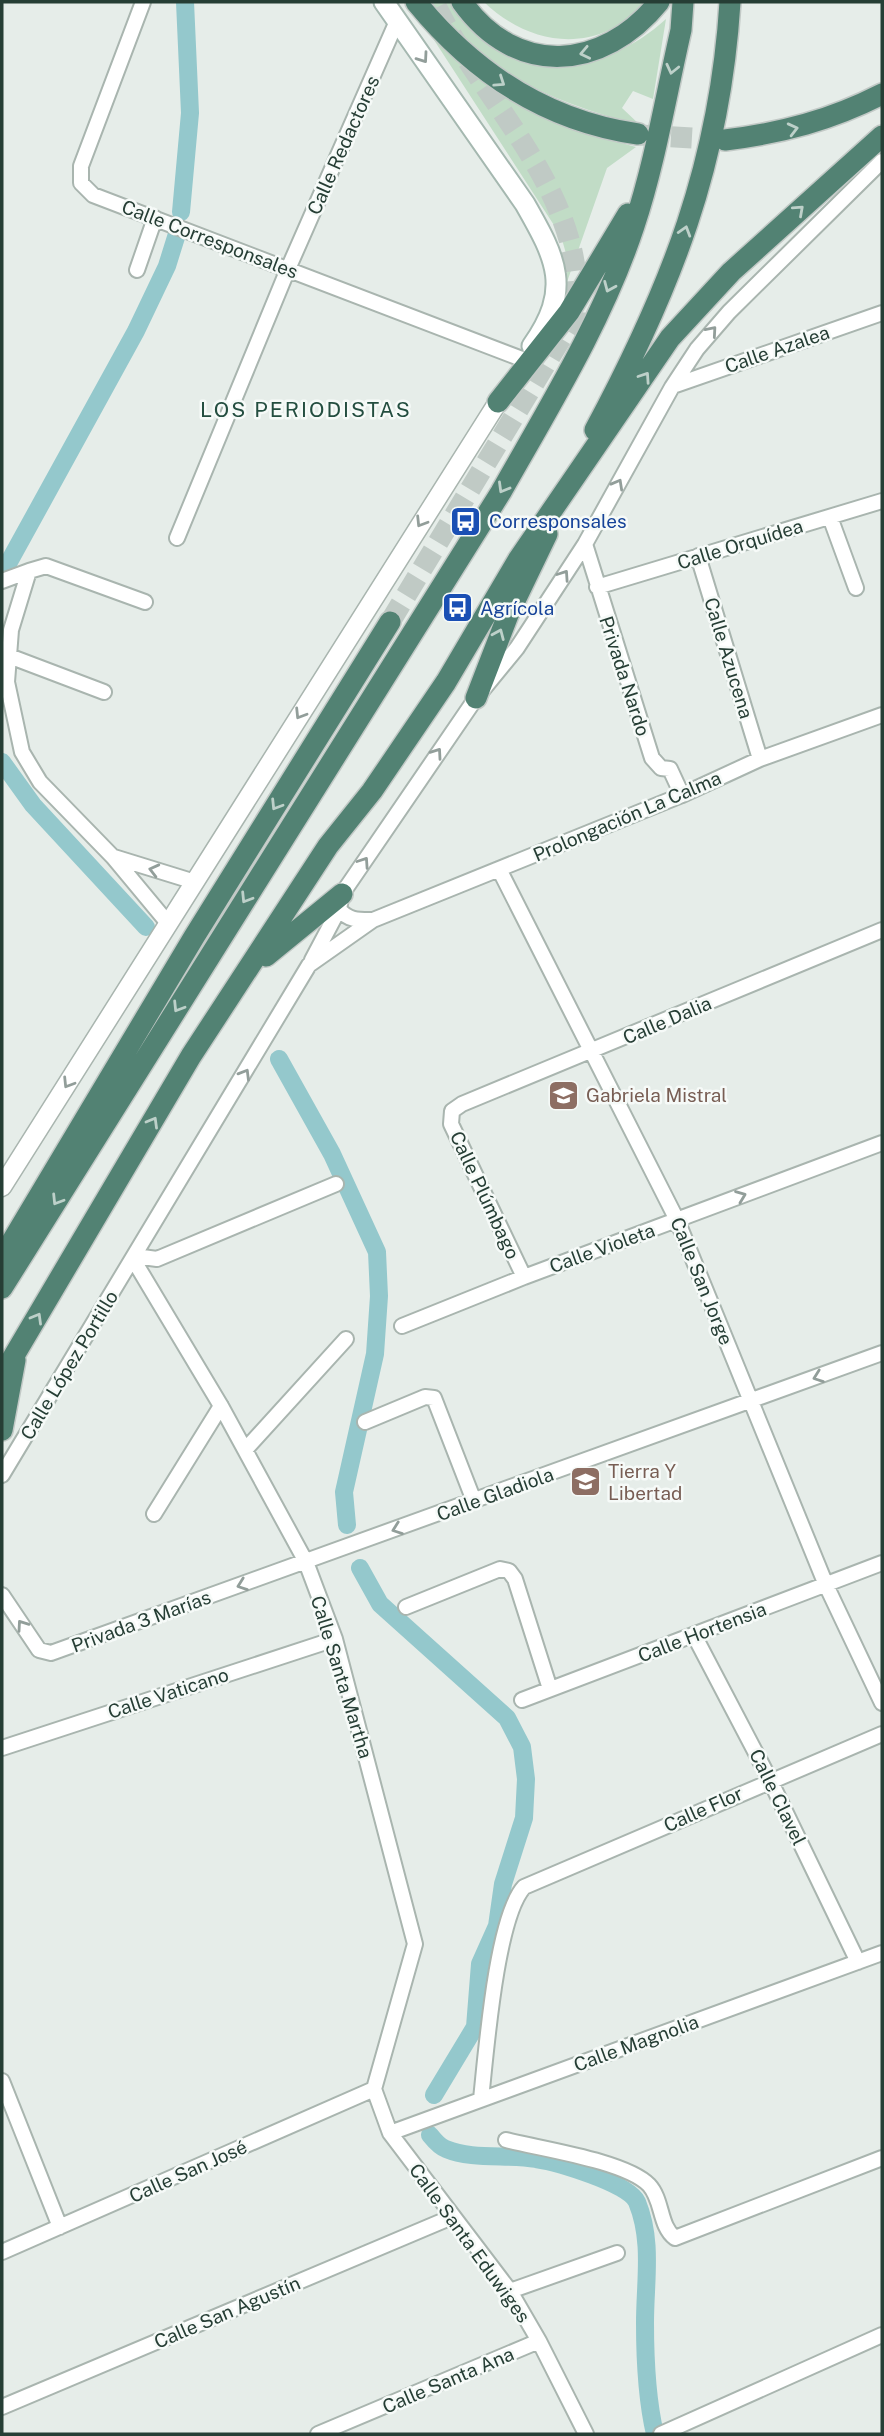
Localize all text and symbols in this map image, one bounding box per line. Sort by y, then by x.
one-way arrow [579,45,591,60]
one-way arrow [415,50,427,63]
one-way arrow [665,63,680,75]
street label: Calle Redactores [302,72,384,218]
one-way arrow [492,74,505,86]
one-way arrow [787,123,799,137]
street label: Calle Corresponsales [119,195,301,283]
one-way arrow [791,206,804,219]
one-way arrow [677,226,692,238]
one-way arrow [603,280,617,292]
street label: Calle Azalea [722,321,832,377]
one-way arrow [704,326,716,339]
one-way arrow [637,371,650,384]
district label: LOS PERIODISTAS [200,397,412,422]
one-way arrow [610,479,623,492]
one-way arrow [498,481,511,493]
bus stop icon: Corresponsales [449,504,483,538]
place label: Corresponsales [489,510,627,532]
one-way arrow [417,514,430,527]
street label: Calle Orquídea [675,514,805,574]
one-way arrow [556,570,568,583]
bus stop icon: Agrícola [440,591,474,625]
street label: Calle Azucena [700,595,758,721]
place label: Agrícola [480,597,554,619]
street label: Privada Nardo [595,613,655,739]
one-way arrow [491,629,505,641]
one-way arrow [295,707,308,720]
one-way arrow [429,748,441,761]
street label: Prolongación La Calma [530,766,724,866]
one-way arrow [271,798,284,811]
one-way arrow [356,857,368,870]
one-way arrow [148,864,160,878]
one-way arrow [242,891,255,904]
street label: Calle Dalia [619,992,715,1048]
one-way arrow [174,999,187,1012]
one-way arrow [236,1069,249,1082]
one-way arrow [63,1075,76,1088]
school or university icon: Gabriela Mistral [546,1078,580,1112]
place label: Gabriela Mistral [586,1084,727,1106]
one-way arrow [144,1117,157,1130]
street label: Calle Plúmbago [446,1128,524,1262]
one-way arrow [735,1190,747,1204]
one-way arrow [53,1192,66,1205]
street label: Calle San Jorge [666,1214,738,1348]
street label: Calle Violeta [546,1219,658,1277]
street label: Calle López Portillo [16,1286,122,1444]
one-way arrow [29,1313,42,1326]
one-way arrow [813,1368,825,1382]
place label: Tierra Y Libertad [608,1460,682,1504]
street label: Calle Gladiola [434,1463,556,1525]
school or university icon: Tierra Y Libertad [568,1465,602,1499]
one-way arrow [391,1521,403,1535]
one-way arrow [236,1577,248,1591]
street label: Privada 3 Marías [68,1586,214,1656]
street label: Calle Santa Martha [307,1593,377,1761]
street label: Calle Hortensia [635,1597,769,1667]
one-way arrow [18,1620,31,1633]
street label: Calle Vaticano [105,1663,231,1723]
street label: Calle Clavel [745,1745,811,1849]
street label: Calle Flor [660,1782,746,1836]
street label: Calle Magnolia [571,2010,701,2076]
street label: Calle San José [126,2135,250,2207]
street label: Calle Santa Eduwiges [405,2159,535,2327]
street label: Calle San Agustín [151,2271,303,2353]
street label: Calle Santa Ana [379,2342,517,2418]

